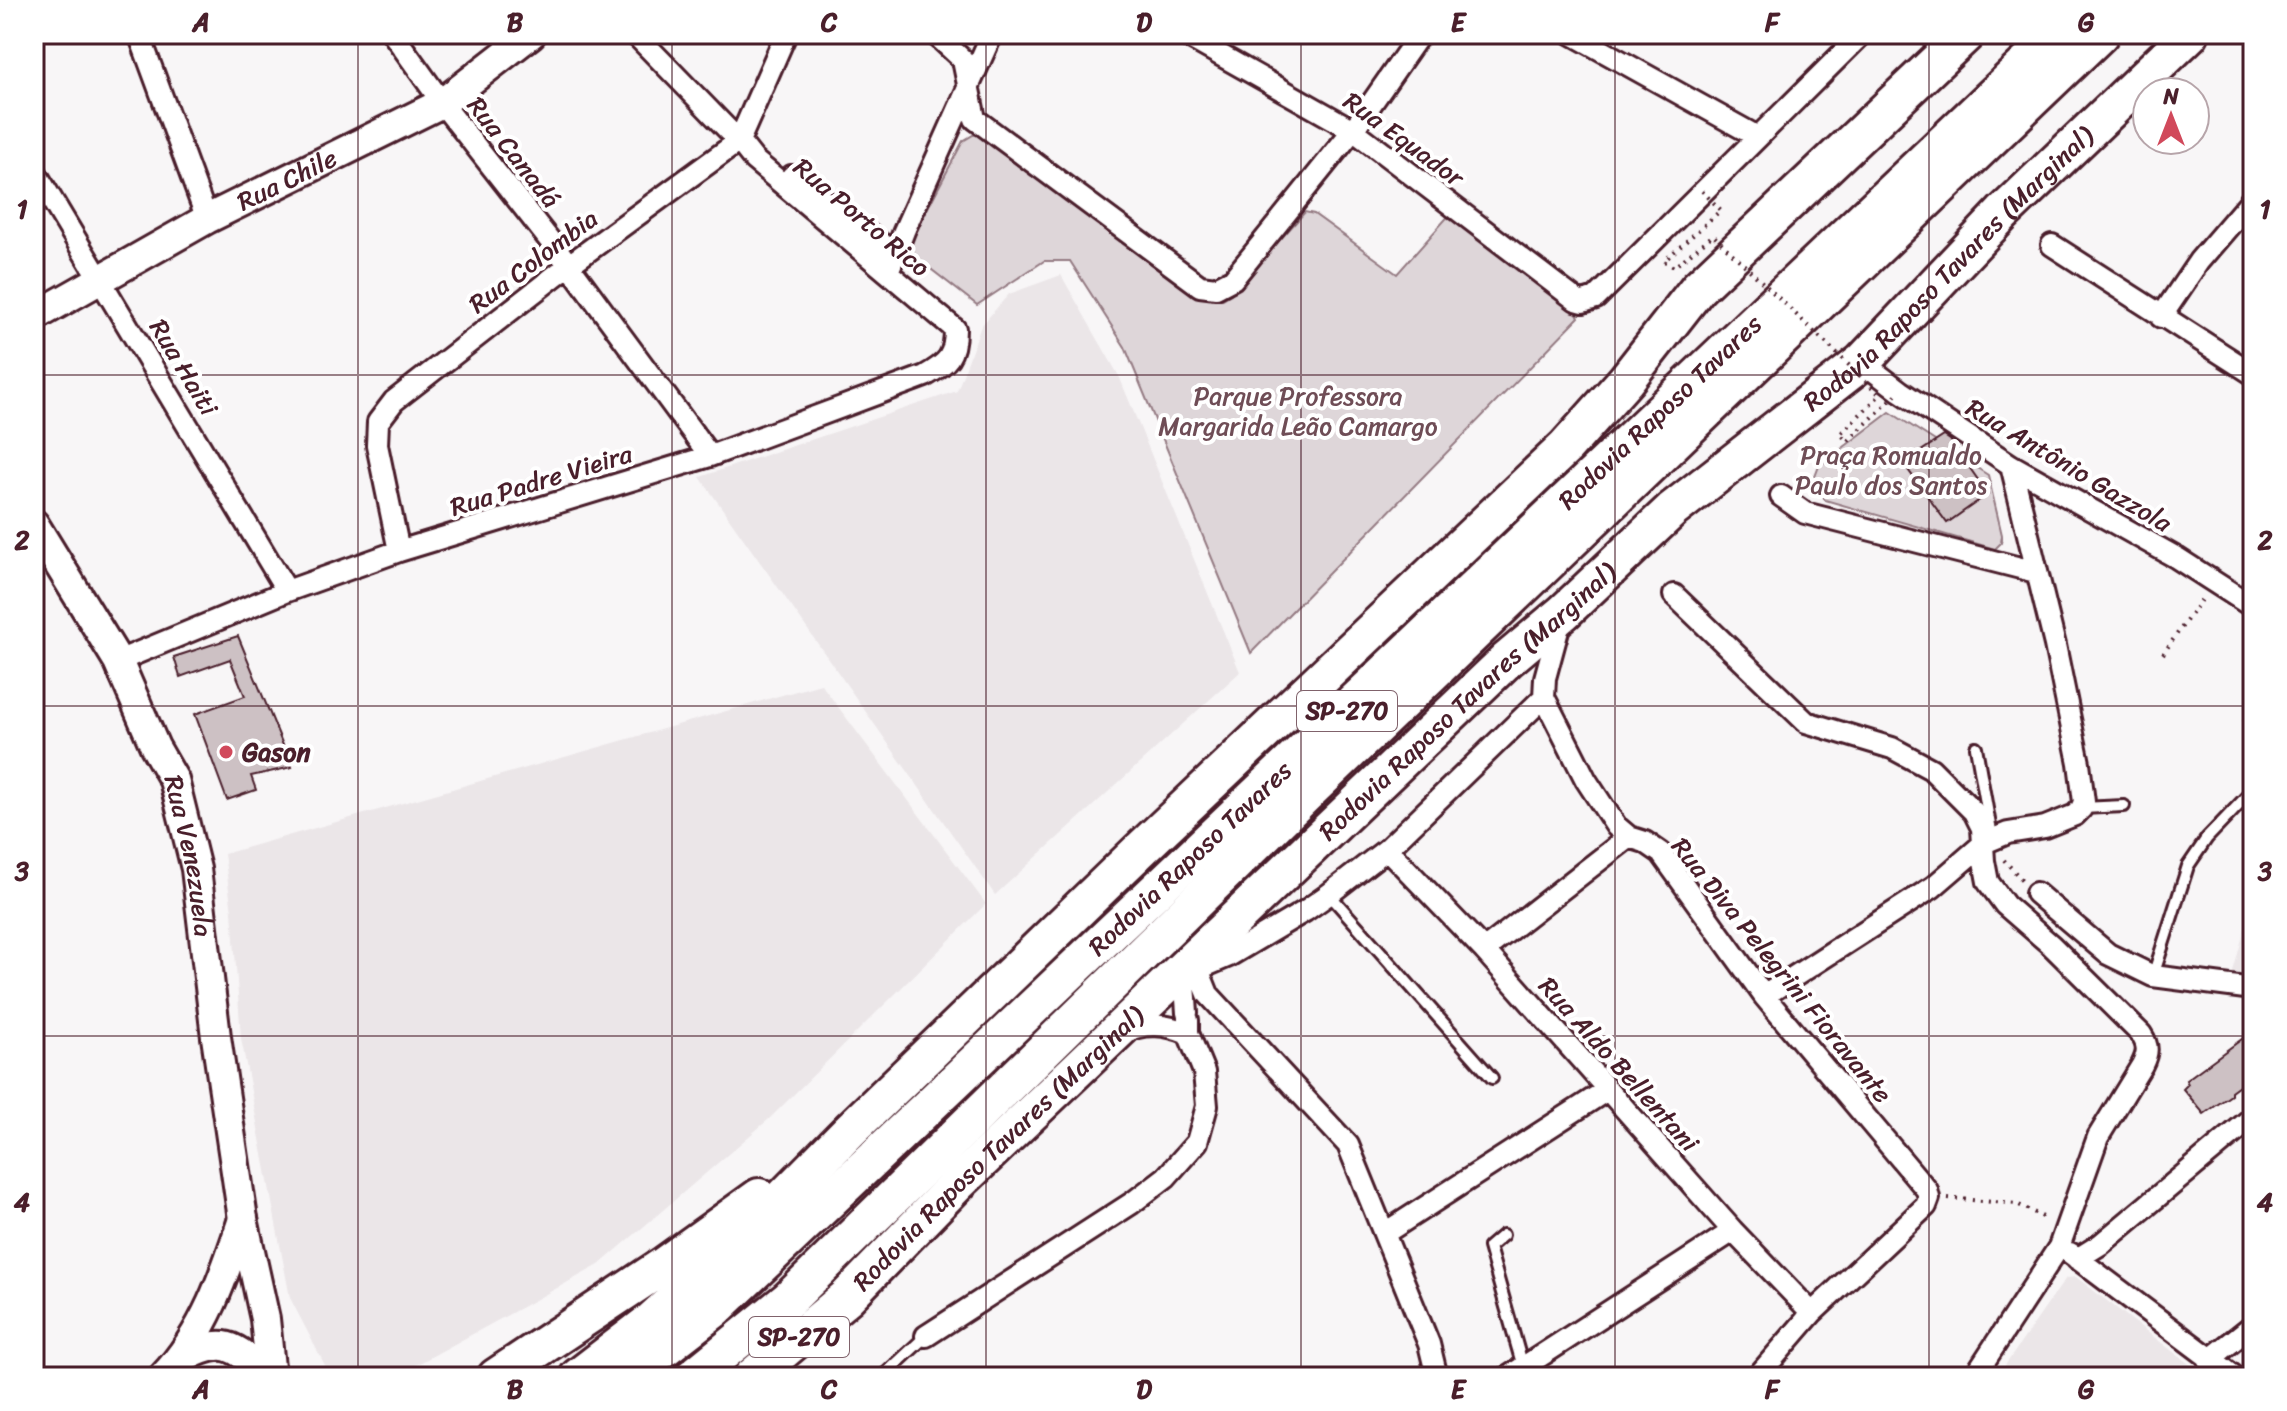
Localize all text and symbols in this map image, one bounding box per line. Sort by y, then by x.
text: A [191,0,210,45]
text: B [507,0,524,45]
text: C [820,0,838,45]
text: D [1136,0,1152,45]
text: E [1451,0,1468,45]
text: F [1764,0,1781,45]
text: G [2078,0,2095,45]
north arrow [2131,76,2211,156]
text: N [2162,77,2179,116]
street label: Rua Equador [1333,79,1476,200]
street label: Rua Canadá [455,86,573,218]
street label: Rodovia Raposo Tavares (Marginal) [1792,113,2106,423]
street label: Rua Chile [229,135,345,224]
street label: Rua Porto Rico [783,145,941,289]
text: 1 [16,186,28,232]
text: 1 [2259,186,2271,232]
street label: Rua Colombia [458,196,608,326]
street label: Rodovia Raposo Tavares [1547,302,1774,521]
street label: Rua Haiti [137,309,232,425]
park label: Parque Professora Margarida Leão Camargo [1158,373,1438,449]
street label: Rua Antônio Gazzola [1957,385,2182,545]
street label: Rua Padre Vieira [444,430,639,530]
park label: Praça Romualdo Paulo dos Santos [1795,432,1988,508]
text: 2 [13,517,30,563]
text: 2 [2256,517,2273,563]
street label: Rodovia Raposo Tavares (Marginal) [1307,550,1628,852]
road number: SP-270 [1297,691,1397,731]
place label: Gason [242,729,310,775]
marker: Gason [217,743,235,761]
street label: Rodovia Raposo Tavares [1077,748,1304,967]
street label: Rua Venezuela [151,770,227,939]
street label: Rua Diva Pelegrini Fioravante [1659,826,1905,1114]
text: 3 [14,848,30,894]
text: 3 [2257,848,2273,894]
street label: Rua Aldo Bellentani [1527,965,1712,1163]
street label: Rodovia Raposo Tavares (Marginal) [841,993,1156,1302]
text: 4 [14,1179,30,1225]
text: 4 [2257,1179,2273,1225]
road number: SP-270 [749,1317,849,1357]
text: A [191,1366,210,1411]
text: B [507,1366,524,1411]
text: C [820,1366,838,1411]
text: D [1136,1366,1152,1411]
text: E [1451,1366,1468,1411]
text: F [1764,1366,1781,1411]
text: G [2078,1366,2095,1411]

